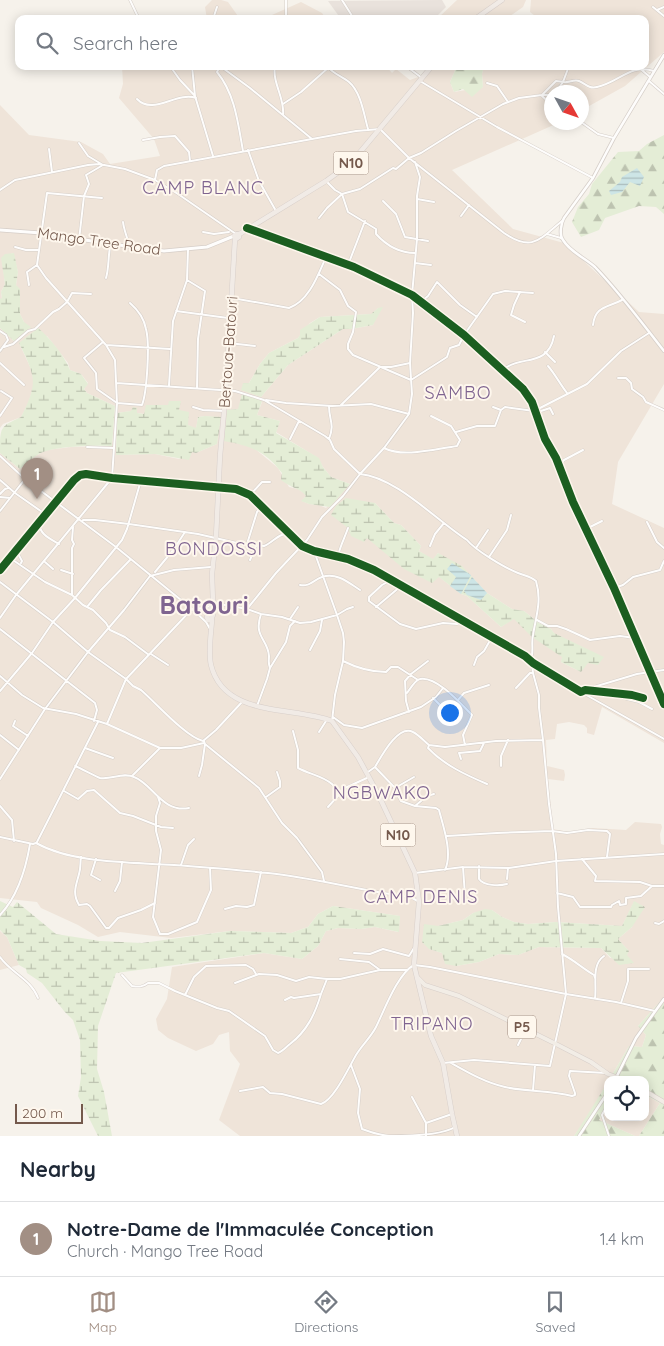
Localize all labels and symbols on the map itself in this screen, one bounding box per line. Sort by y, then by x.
north arrow [544,85,589,130]
road number: N10 [334,152,368,174]
district label: CAMP BLANC [142,176,264,199]
street label: Mango Tree Road [36,223,162,259]
street label: Bertoua-Batouri [215,295,241,409]
district label: SAMBO [424,381,492,404]
pin: 1 [21,458,53,499]
district label: BONDOSSI [165,537,263,560]
district label: Batouri [159,589,249,620]
your location [437,700,463,726]
district label: NGBWAKO [333,781,431,804]
road number: N10 [380,824,416,846]
district label: CAMP DENIS [364,885,478,908]
district label: TRIPANO [391,1012,473,1035]
road number: P5 [508,1016,536,1038]
scale bar [15,1101,82,1124]

